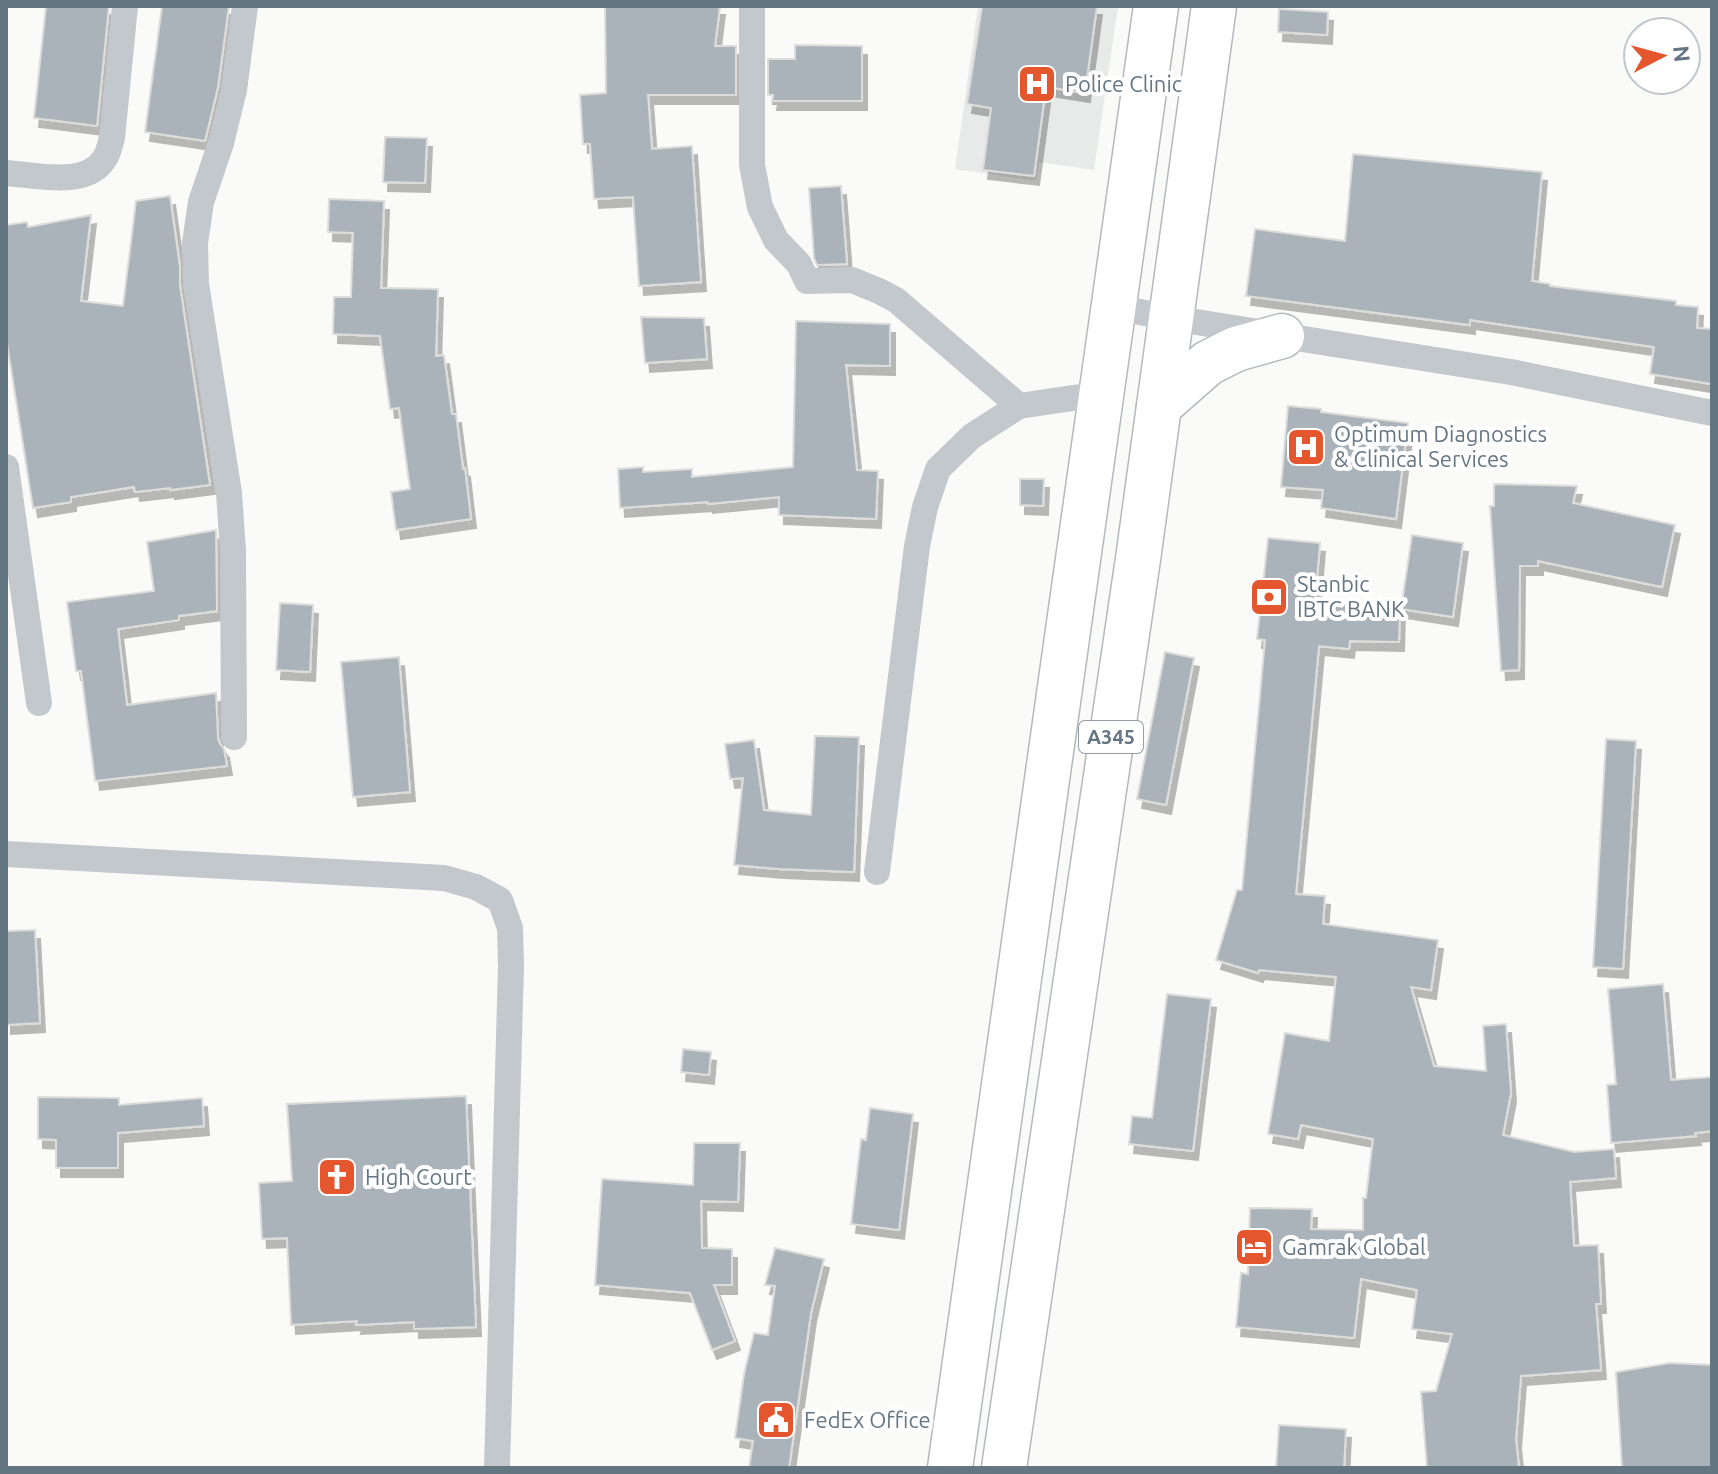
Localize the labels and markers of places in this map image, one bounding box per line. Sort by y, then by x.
hospital icon: Police Clinic [1016,63,1058,105]
place label: Police Clinic [1065,71,1182,96]
place label: Optimum Diagnostics & Clinical Services [1334,421,1547,471]
hospital icon: Optimum Diagnostics & Clinical Services [1285,426,1327,468]
place label: Stanbic IBTC BANK [1297,571,1405,621]
bank icon: Stanbic IBTC BANK [1248,576,1290,618]
church icon: High Court [316,1156,358,1198]
place label: High Court [365,1164,472,1189]
hotel icon: Gamrak Global [1233,1226,1275,1268]
place label: Gamrak Global [1282,1234,1426,1259]
public building icon: FedEx Office [755,1399,797,1441]
place label: FedEx Office [804,1407,931,1432]

